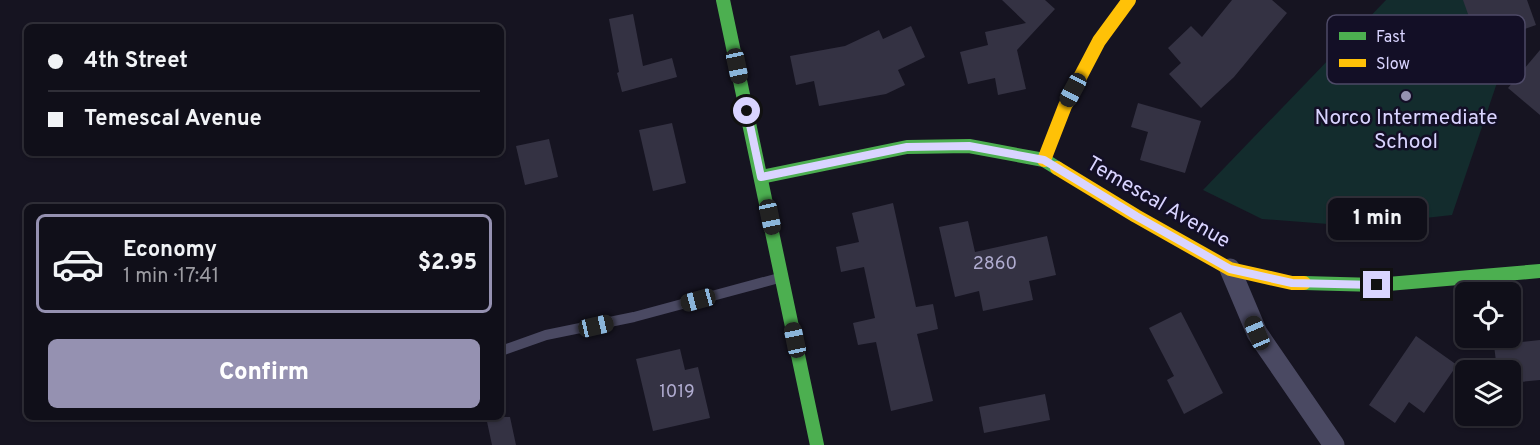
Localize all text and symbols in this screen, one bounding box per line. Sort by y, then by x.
legend [1327,15,1525,84]
text: Fast [1376,28,1406,48]
car [724,47,750,85]
text: 4th Street [84,48,188,75]
text: Slow [1376,55,1410,75]
car [1057,70,1089,110]
marker: Norco Intermediate School [1399,89,1413,103]
route start [733,97,760,124]
place label: Norco Intermediate School [1315,105,1497,156]
text: Temescal Avenue [84,106,262,133]
street label: Temescal Avenue [1081,151,1235,255]
car [757,198,783,236]
callout: 1 min [1328,198,1426,240]
text: 1 min [1353,206,1402,232]
icon: car [51,237,105,291]
text: Economy [123,237,217,264]
text: $2.95 [418,250,477,277]
house number: 2860 [973,253,1017,276]
text: 1 min · 17:41 [123,264,219,290]
route end [1363,271,1390,298]
map controls [1455,282,1521,426]
button: locate [1455,282,1521,348]
car [678,287,718,313]
car [576,313,616,339]
car [1242,313,1272,353]
car [782,321,808,359]
button: Confirm [48,339,480,408]
button: layers [1455,360,1521,426]
house number: 1019 [659,381,695,404]

